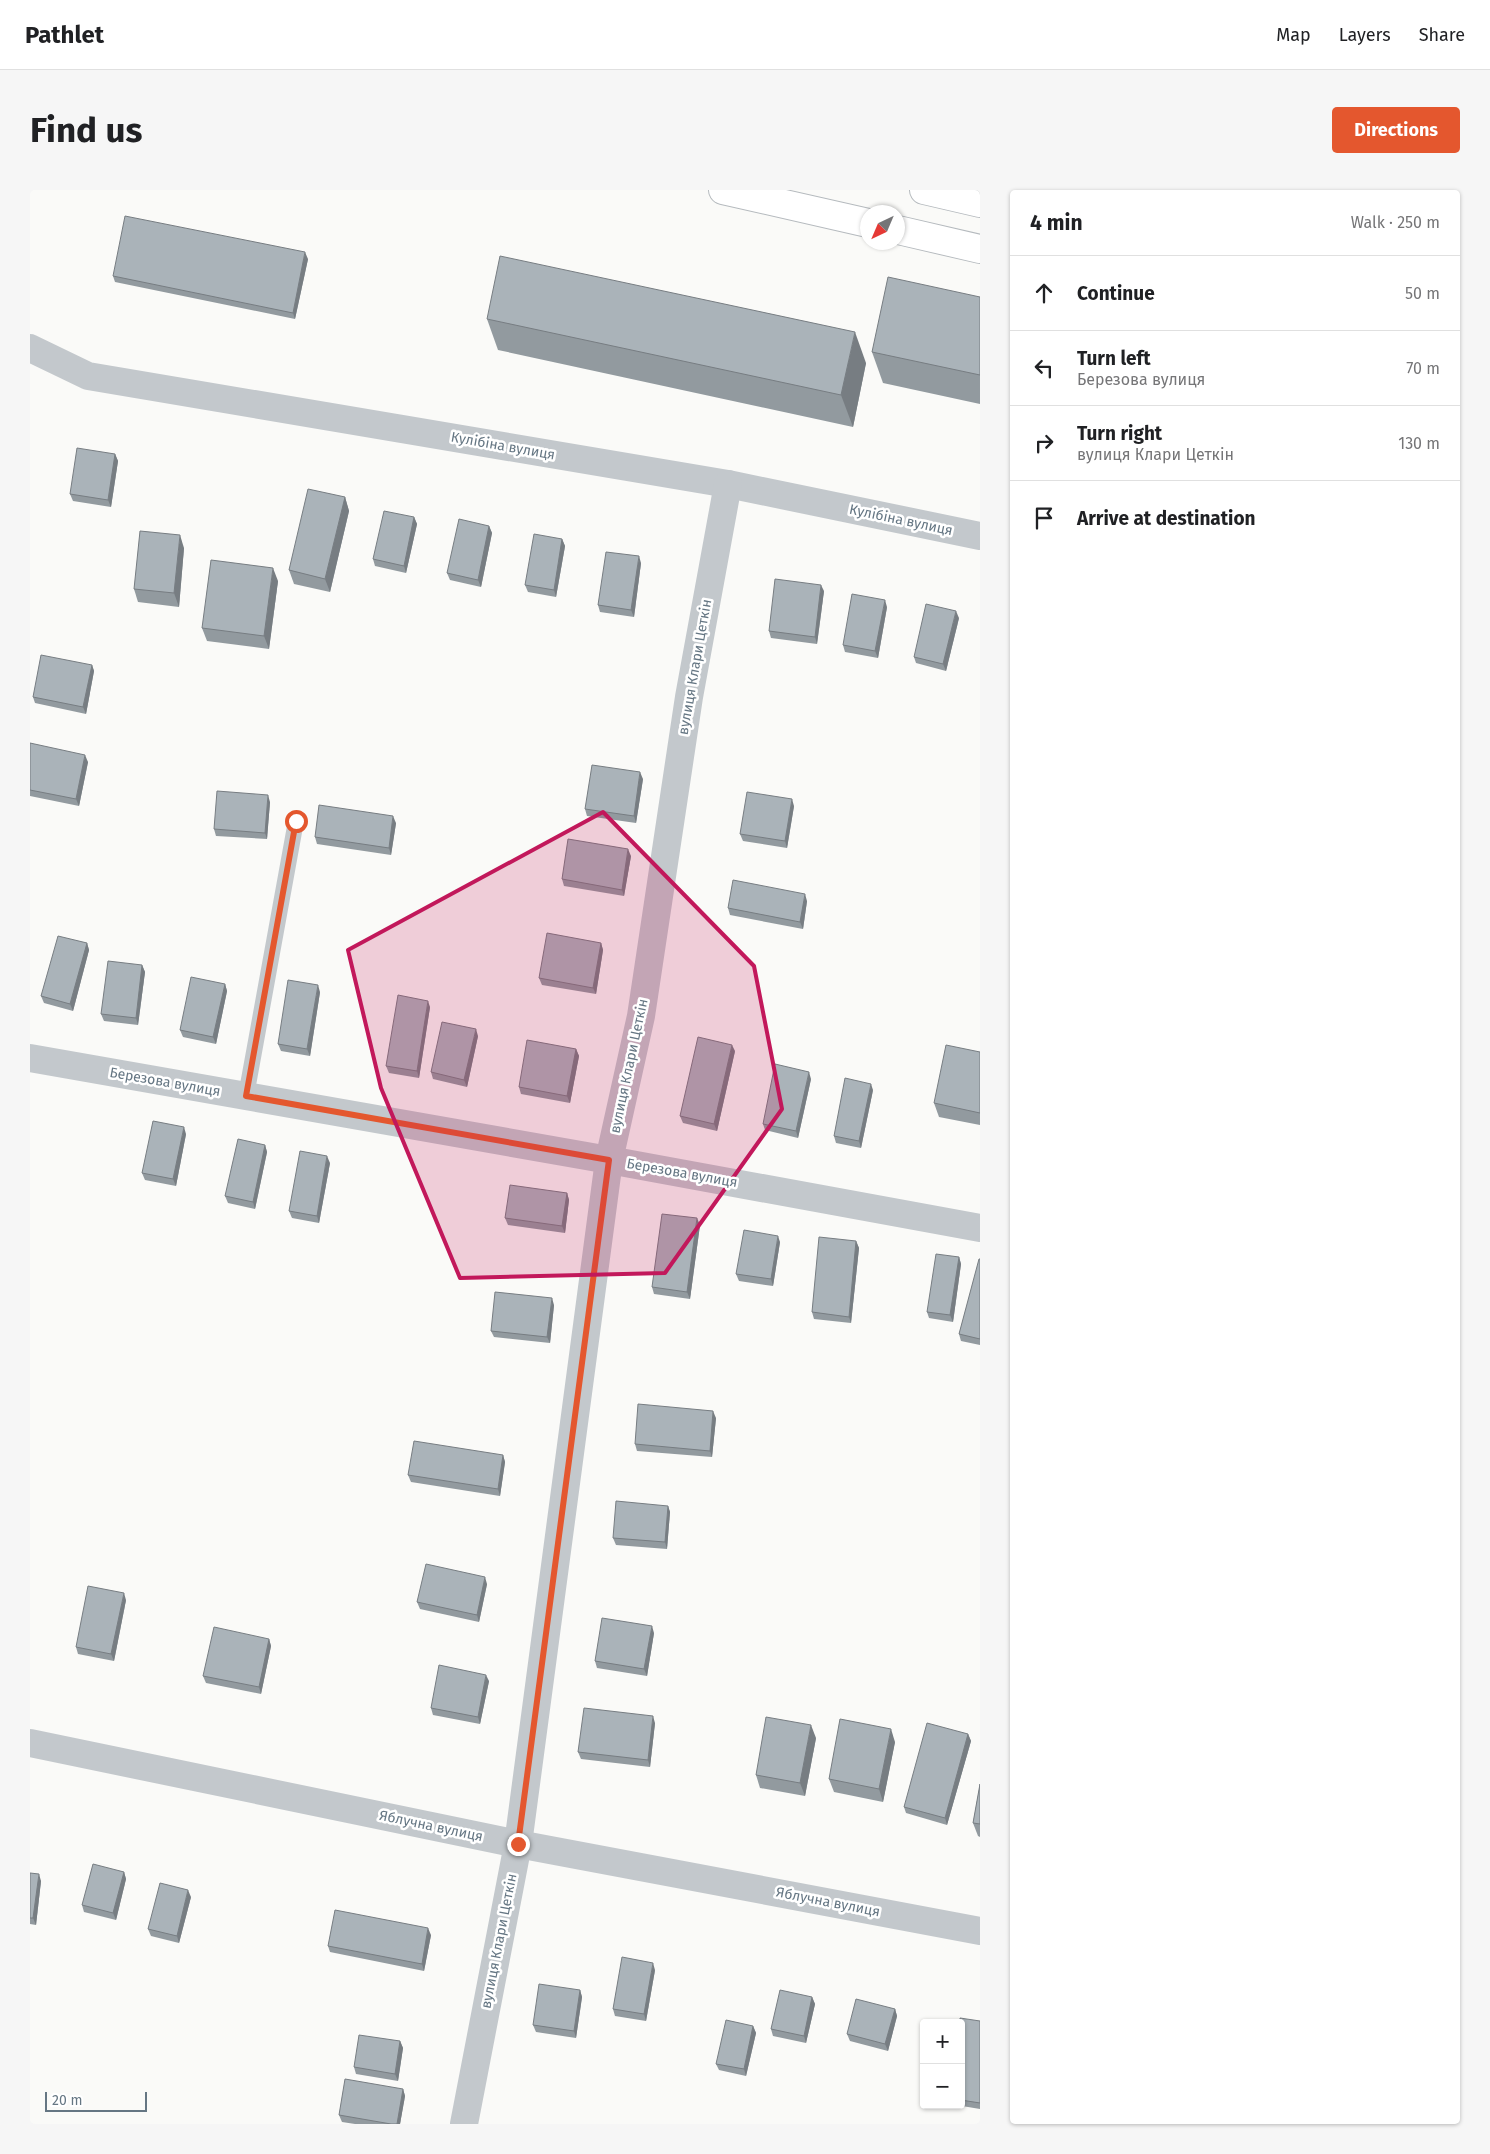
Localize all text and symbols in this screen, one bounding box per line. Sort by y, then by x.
text: Pathlet [25,21,104,49]
text: Map [1276,24,1311,46]
text: Layers [1339,24,1391,46]
text: Share [1419,24,1465,46]
button: Directions [1332,107,1460,153]
text: Find us [30,109,142,151]
north arrow [860,205,905,250]
text: 4 min [1030,210,1083,236]
text: Walk · 250 m [1351,213,1440,232]
icon: ahead [1030,279,1058,307]
text: Continue [1077,282,1155,305]
text: 50 m [1405,284,1440,303]
text: Turn left [1077,347,1151,370]
icon: left [1030,354,1058,382]
text: 70 m [1406,359,1440,378]
text: Березова вулиця [1077,370,1205,389]
text: Turn right [1077,422,1162,445]
street label: Кулібіна вулиця [450,428,556,464]
icon: right [1030,429,1058,457]
text: 130 m [1398,434,1440,453]
text: вулиця Клари Цеткін [1077,445,1234,464]
street label: Кулібіна вулиця [848,501,954,539]
icon: arrive [1030,504,1058,532]
text: Arrive at destination [1077,507,1256,530]
street label: вулиця Клари Цеткін [675,598,715,736]
route start [285,810,308,833]
street label: вулиця Клари Цеткін [606,997,652,1135]
street label: Березова вулиця [108,1064,222,1100]
street label: Березова вулиця [625,1155,739,1191]
street label: Яблучна вулиця [378,1807,484,1845]
route end [507,1833,530,1856]
street label: вулиця Клари Цеткін [478,1872,520,2010]
street label: Яблучна вулиця [775,1884,881,1920]
map controls [920,2019,965,2109]
button: + [920,2019,965,2064]
button: − [920,2064,965,2109]
scale bar [45,2089,148,2112]
text: 20 m [52,2092,82,2109]

